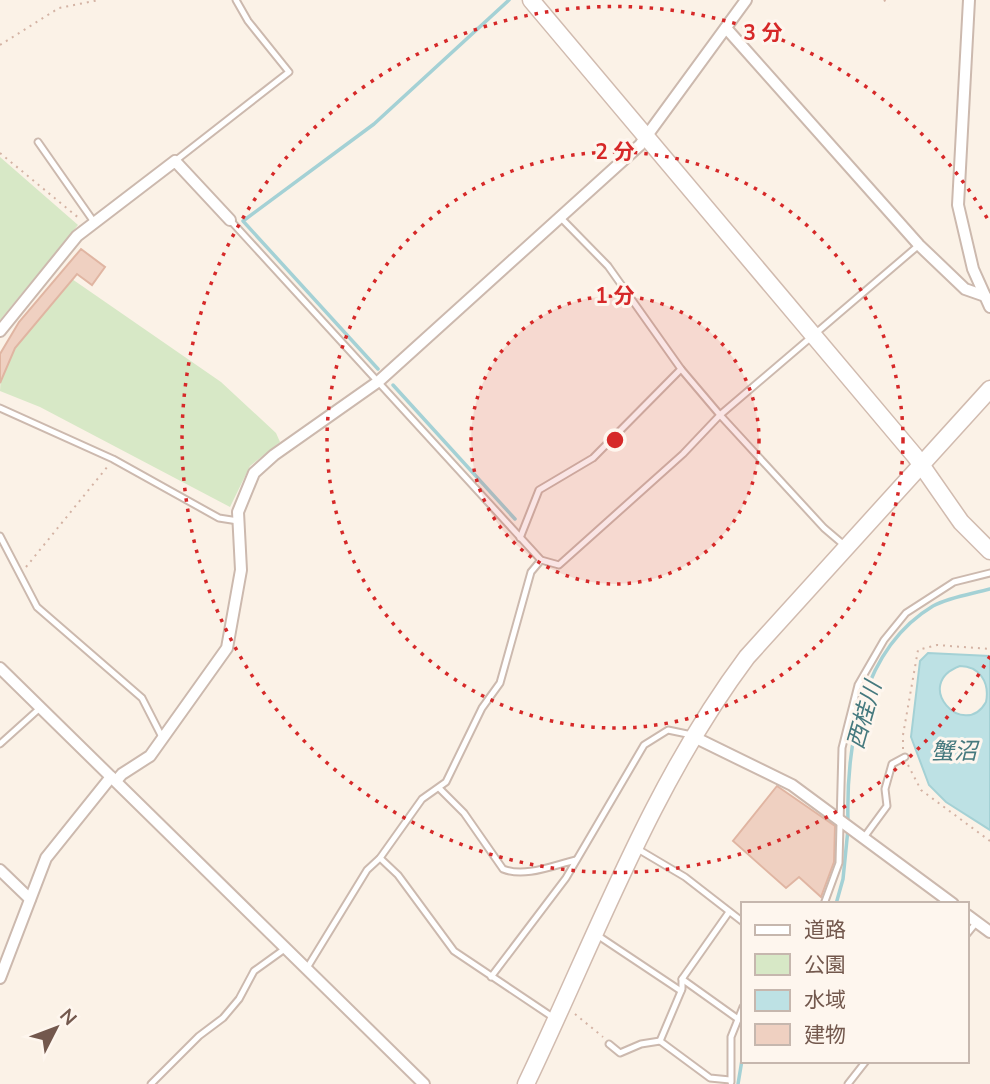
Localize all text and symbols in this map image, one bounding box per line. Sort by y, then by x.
text: 3 分 [743,19,783,47]
text: 2 分 [595,138,635,166]
text: 1 分 [595,282,635,310]
centre of rings [603,428,627,452]
water label: 西桂川 [840,675,890,753]
water label: 蟹沼 [931,736,980,767]
legend [741,902,969,1063]
text: 道路 [804,916,846,944]
text: 公園 [804,951,846,979]
text: 水域 [804,986,846,1014]
north arrow [21,993,91,1063]
text: N [53,1003,82,1031]
text: 建物 [804,1021,846,1049]

